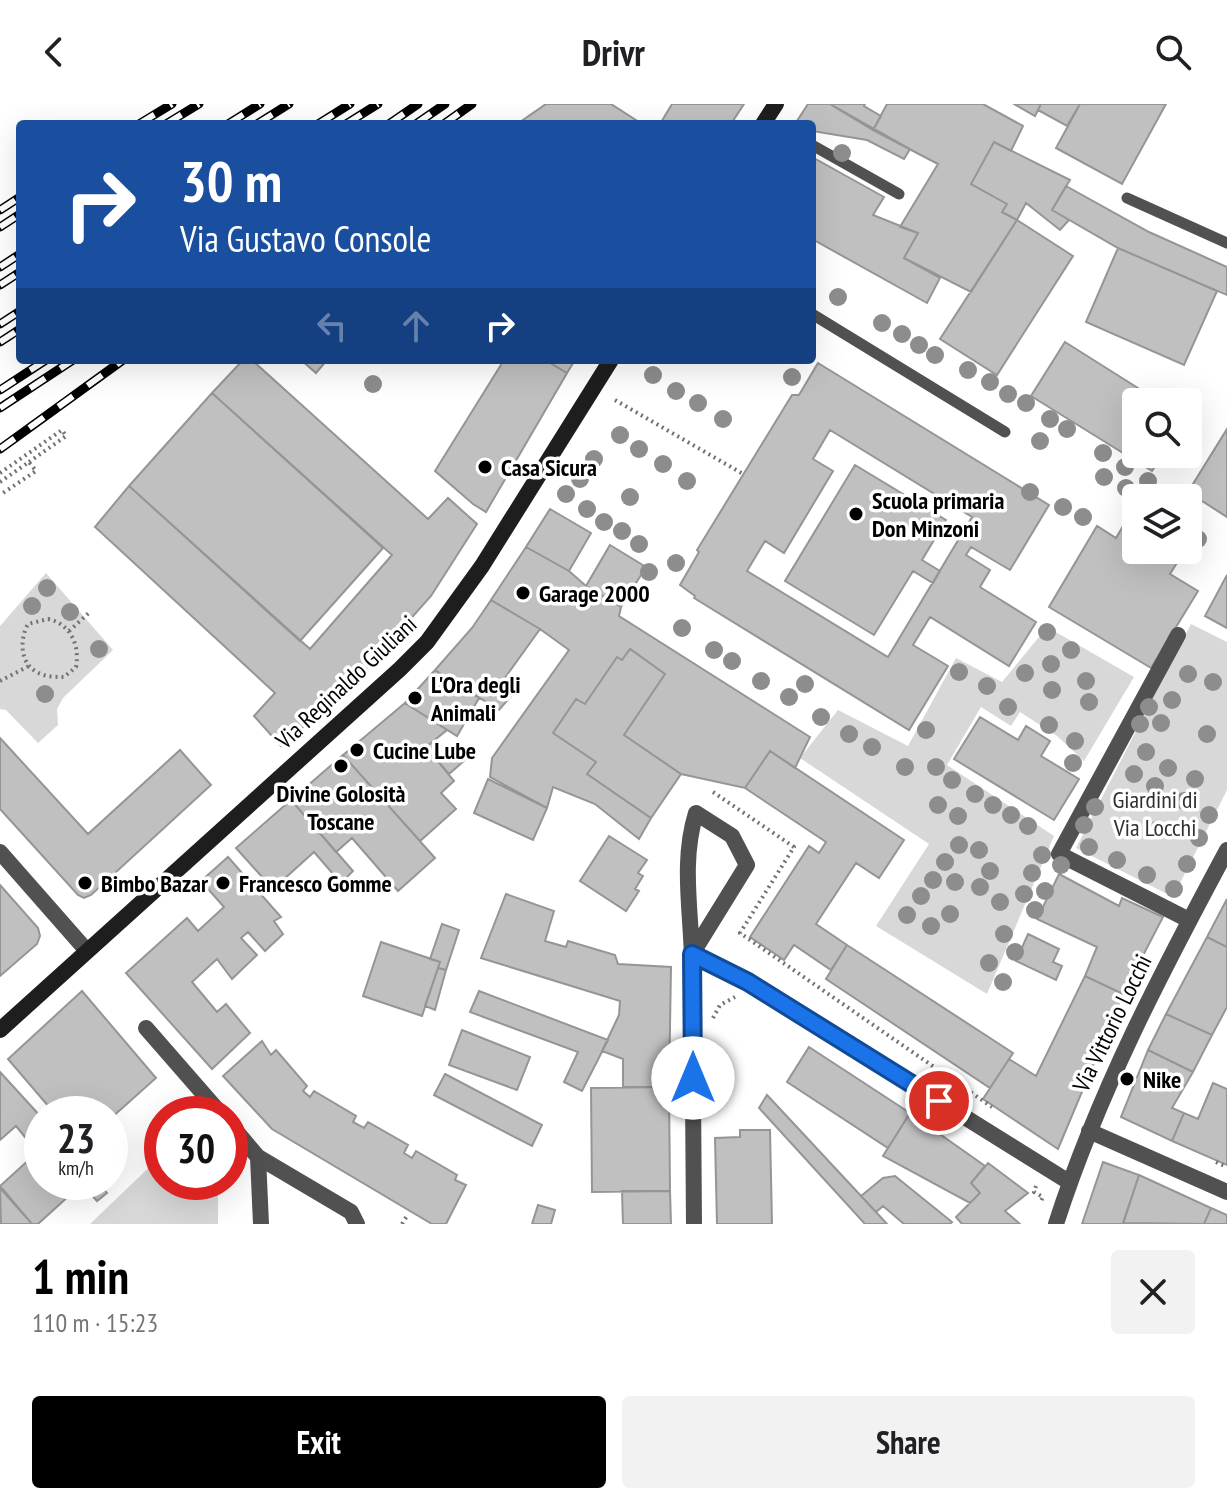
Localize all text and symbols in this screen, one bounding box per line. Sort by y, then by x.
text: Drivr [582,29,645,76]
icon: back [32,30,76,74]
icon: search [1151,30,1195,74]
text: 30 m [180,145,282,217]
icon: right [48,152,152,256]
text: Via Gustavo Console [180,215,431,262]
icon: left [310,304,354,348]
icon: ahead [394,304,438,348]
icon: right [478,304,522,348]
map controls [1122,388,1202,564]
button: search [1122,388,1202,468]
place label: Casa Sicura [501,452,597,483]
marker: Casa Sicura [476,458,494,476]
button: layers [1122,484,1202,564]
place label: Scuola primaria Don Minzoni [872,485,1004,544]
marker: Scuola primaria Don Minzoni [847,505,865,523]
place label: Garage 2000 [539,578,650,609]
marker: Garage 2000 [514,584,532,602]
street label: Via Reginaldo Giuliani [268,609,423,756]
place label: L'Ora degli Animali [430,669,521,728]
marker: L'Ora degli Animali [406,689,424,707]
place label: Cucine Lube [373,735,476,766]
marker: Cucine Lube [348,741,366,759]
marker: Divine Golosità Toscane [332,757,350,775]
place label: Divine Golosità Toscane [277,778,405,837]
park label: Giardini di Via Locchi [1112,784,1198,843]
place label: Bimbo Bazar [101,868,209,899]
place label: Francesco Gomme [239,868,392,899]
marker: Bimbo Bazar [76,874,94,892]
marker: Francesco Gomme [214,874,232,892]
street label: Via Vittorio Locchi [1065,949,1159,1098]
position arrow [651,1036,735,1120]
place label: Nike [1143,1064,1181,1095]
pin [905,1067,973,1135]
marker: Nike [1118,1070,1136,1088]
icon: arrive [917,1079,961,1123]
speed limit sign: 30 [144,1096,248,1200]
text: 23 [57,1112,95,1164]
text: km/h [58,1155,94,1181]
text: 1 min [32,1245,129,1307]
button: close [1111,1250,1195,1334]
text: 110 m · 15:23 [32,1306,158,1339]
button: Exit [32,1396,606,1488]
button: Share [622,1396,1195,1488]

